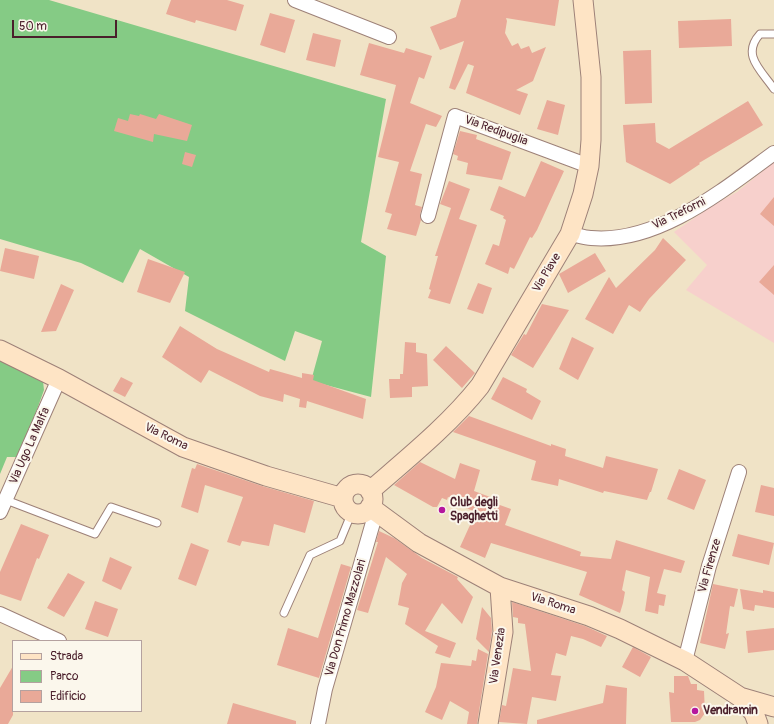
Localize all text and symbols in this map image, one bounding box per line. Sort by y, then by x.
scale bar [14,12,119,38]
text: 50 m [19,19,47,34]
street label: Via Redipuglia [462,113,530,149]
street label: Via Treforni [650,195,708,233]
street label: Via Piave [530,251,564,295]
street label: Via Ugo La Malfa [7,405,53,487]
street label: Via Roma [142,420,190,454]
place label: Club degli Spaghetti [450,496,498,524]
marker: Club degli Spaghetti [437,505,447,515]
street label: Via Firenze [695,537,725,595]
street label: Via Don Primo Mazzolari [322,558,370,678]
street label: Via Roma [529,590,577,618]
street label: Via Venezia [487,627,509,685]
legend [12,640,142,712]
text: Strada [50,649,83,664]
text: Parco [50,669,79,684]
text: Edificio [50,689,86,704]
place label: Vendramin [703,704,758,718]
marker: Vendramin [690,706,700,716]

